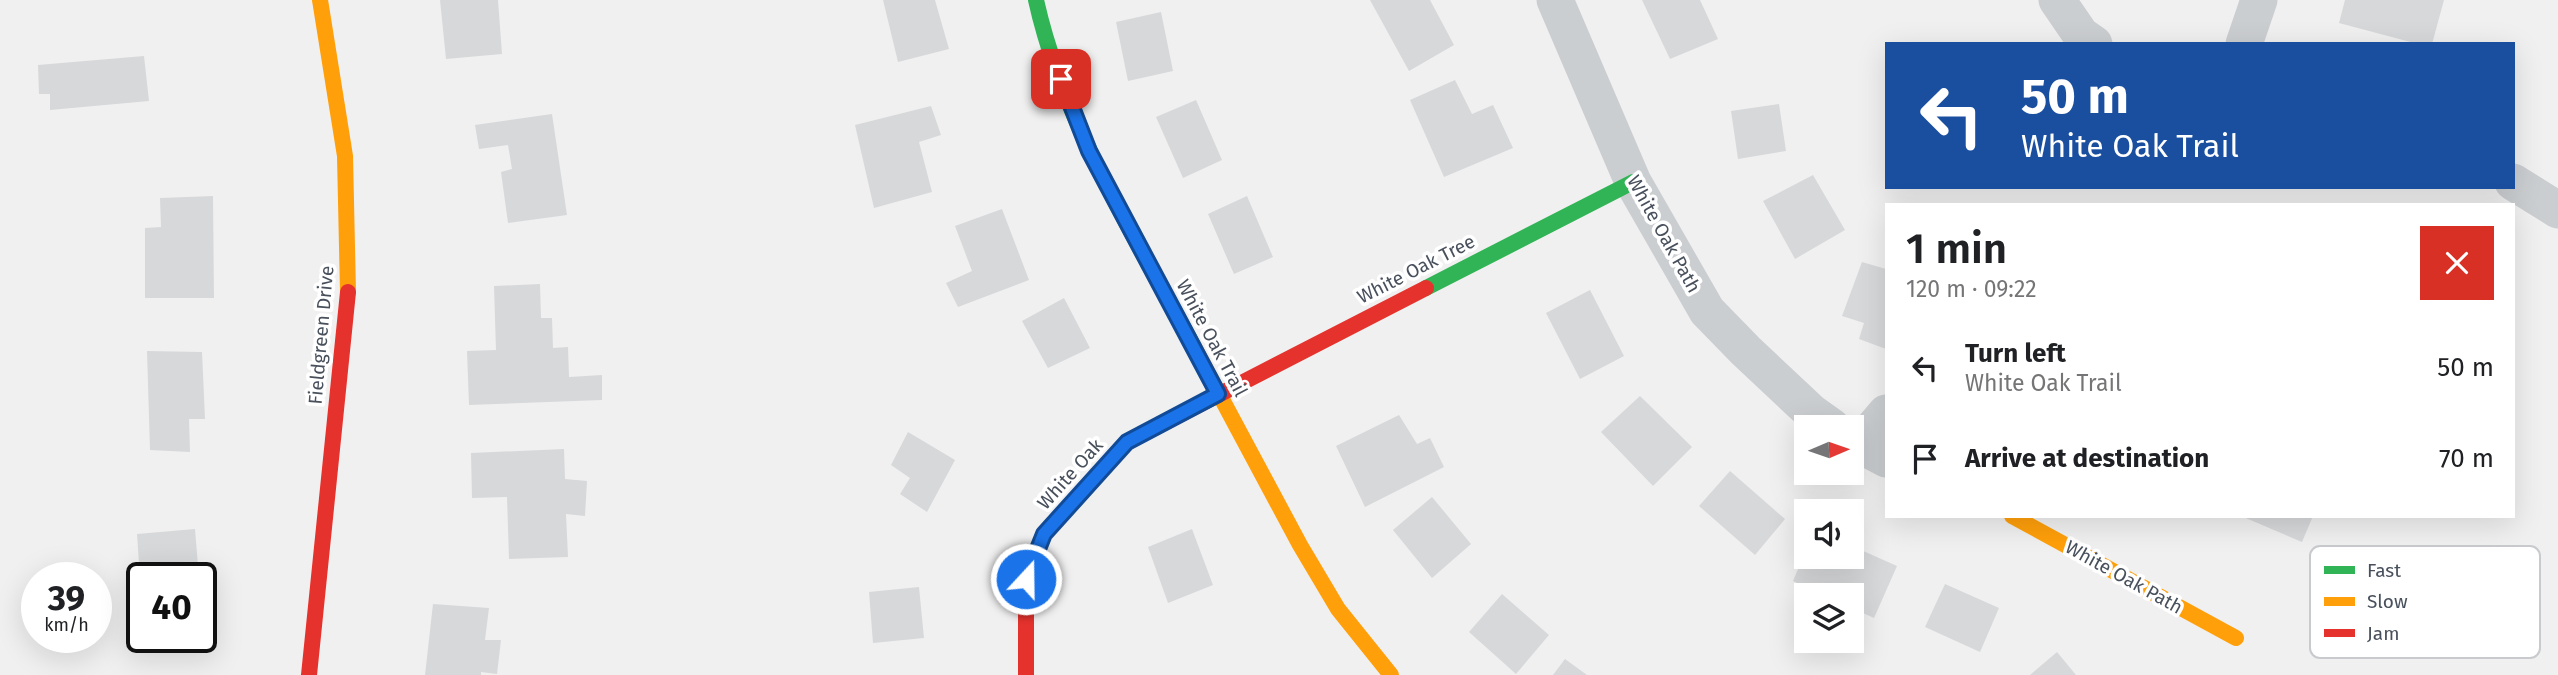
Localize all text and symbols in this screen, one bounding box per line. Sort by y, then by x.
pin [1031,49,1091,109]
icon: arrive [1042,60,1080,98]
text: 50 m [2021,67,2129,126]
icon: left [1906,70,1997,161]
text: White Oak Trail [2021,127,2239,165]
street label: White Oak Path [1622,171,1706,297]
text: 1 min [1906,224,2007,274]
button: close [2420,226,2494,300]
street label: White Oak Tree [1353,229,1479,309]
street label: Fieldgreen Drive [303,265,339,405]
street label: White Oak Trail [1171,275,1253,401]
text: 120 m · 09:22 [1906,275,2037,303]
text: Turn left [1965,338,2066,369]
icon: left [1906,349,1944,387]
text: 50 m [2437,352,2494,383]
text: White Oak Trail [1965,369,2122,397]
north arrow [1794,415,1864,485]
map controls [1794,415,1864,653]
street label: White Oak [1032,434,1108,514]
icon: arrive [1906,440,1944,478]
text: Arrive at destination [1965,443,2209,474]
text: 70 m [2439,443,2494,474]
button: sound [1794,499,1864,569]
street label: White Oak Path [2061,535,2187,619]
position arrow [989,542,1063,616]
legend [2310,546,2540,658]
text: Fast [2367,559,2401,582]
speed limit sign: 40 [126,562,217,653]
text: 39 [48,577,85,619]
button: layers [1794,583,1864,653]
text: Slow [2367,590,2408,613]
text: km/h [44,614,89,636]
text: Jam [2367,622,2399,645]

